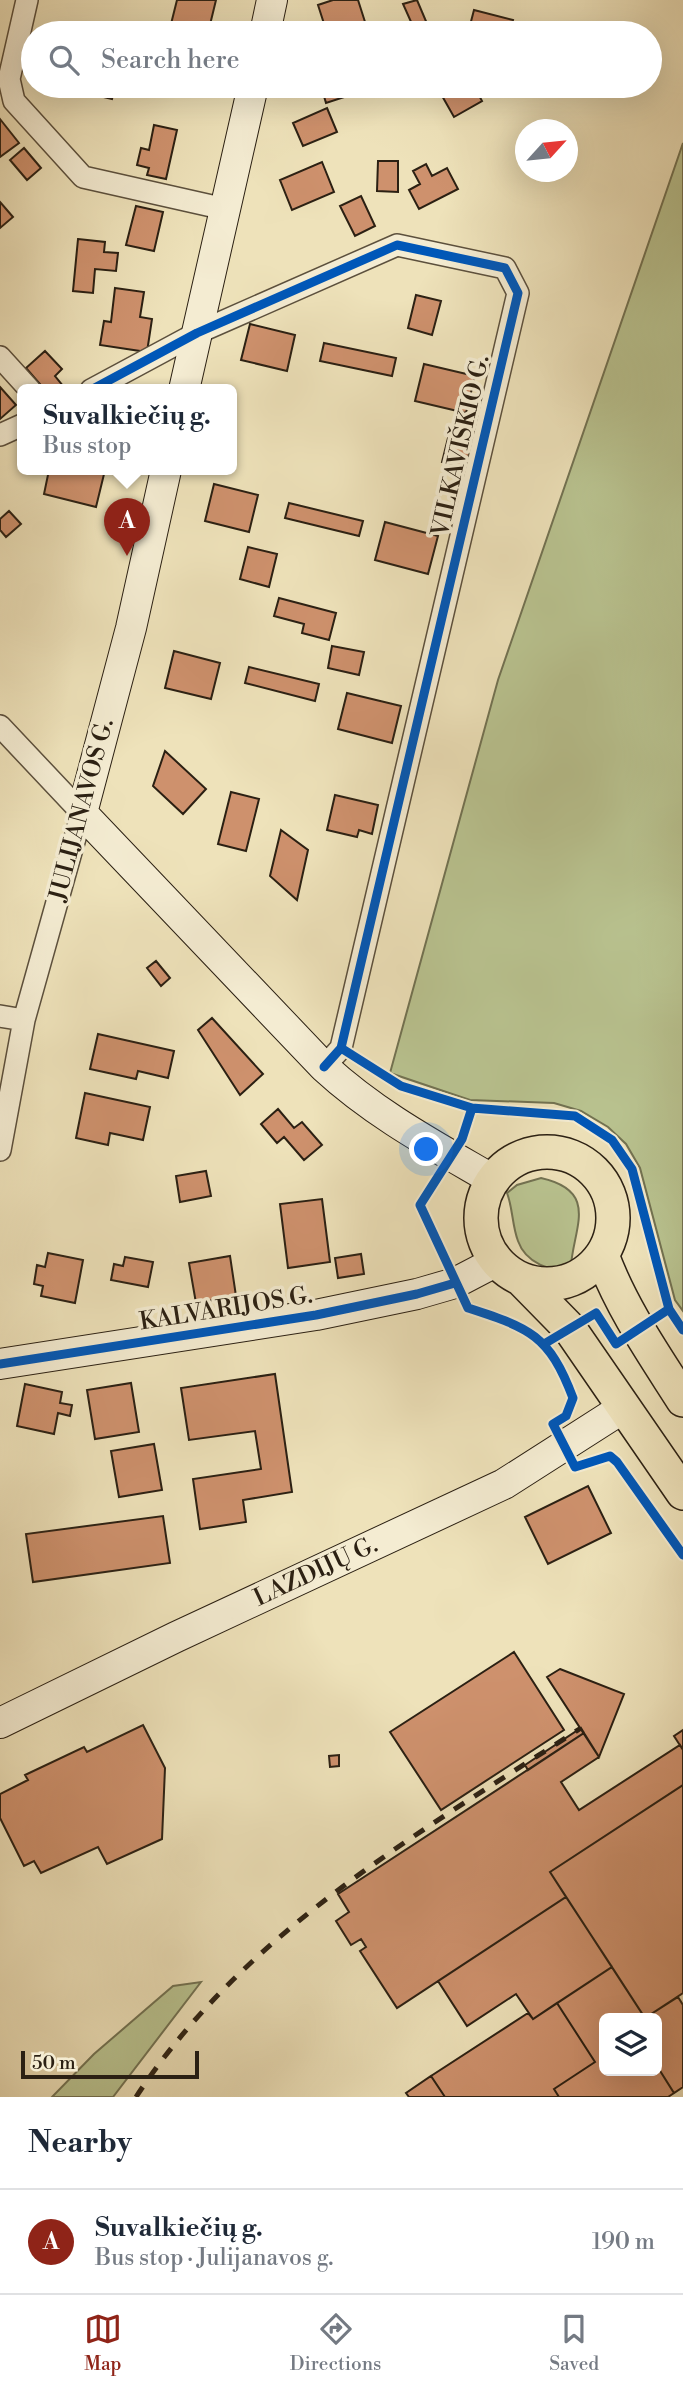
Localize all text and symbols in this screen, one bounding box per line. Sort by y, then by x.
search box [21,21,662,98]
icon: search [45,41,83,79]
text: Search here [101,44,240,76]
north arrow [515,119,578,182]
street label: VILKAVIŠKIO G. [423,352,497,541]
popup [17,384,237,475]
text: Suvalkiečių g. [43,400,211,432]
text: Bus stop [43,432,131,460]
pin: A [104,498,150,556]
street label: JULIJANAVOS G. [43,715,121,906]
your location [409,1132,443,1166]
street label: KALVARIJOS G. [137,1281,315,1337]
street label: LAZDIJŲ G. [249,1530,382,1614]
map controls [599,2013,662,2076]
button: layers [599,2013,662,2076]
scale bar [21,2048,200,2080]
text: 50 m [32,2051,76,2075]
text: Nearby [28,2124,132,2162]
text: Suvalkiečių g. [95,2212,263,2244]
text: A [43,2228,59,2256]
text: 190 m [592,2228,655,2256]
text: Bus stop · Julijanavos g. [95,2244,334,2272]
tab: Map [84,2310,122,2376]
tab: Directions [290,2310,381,2376]
tab: Saved [549,2310,599,2376]

